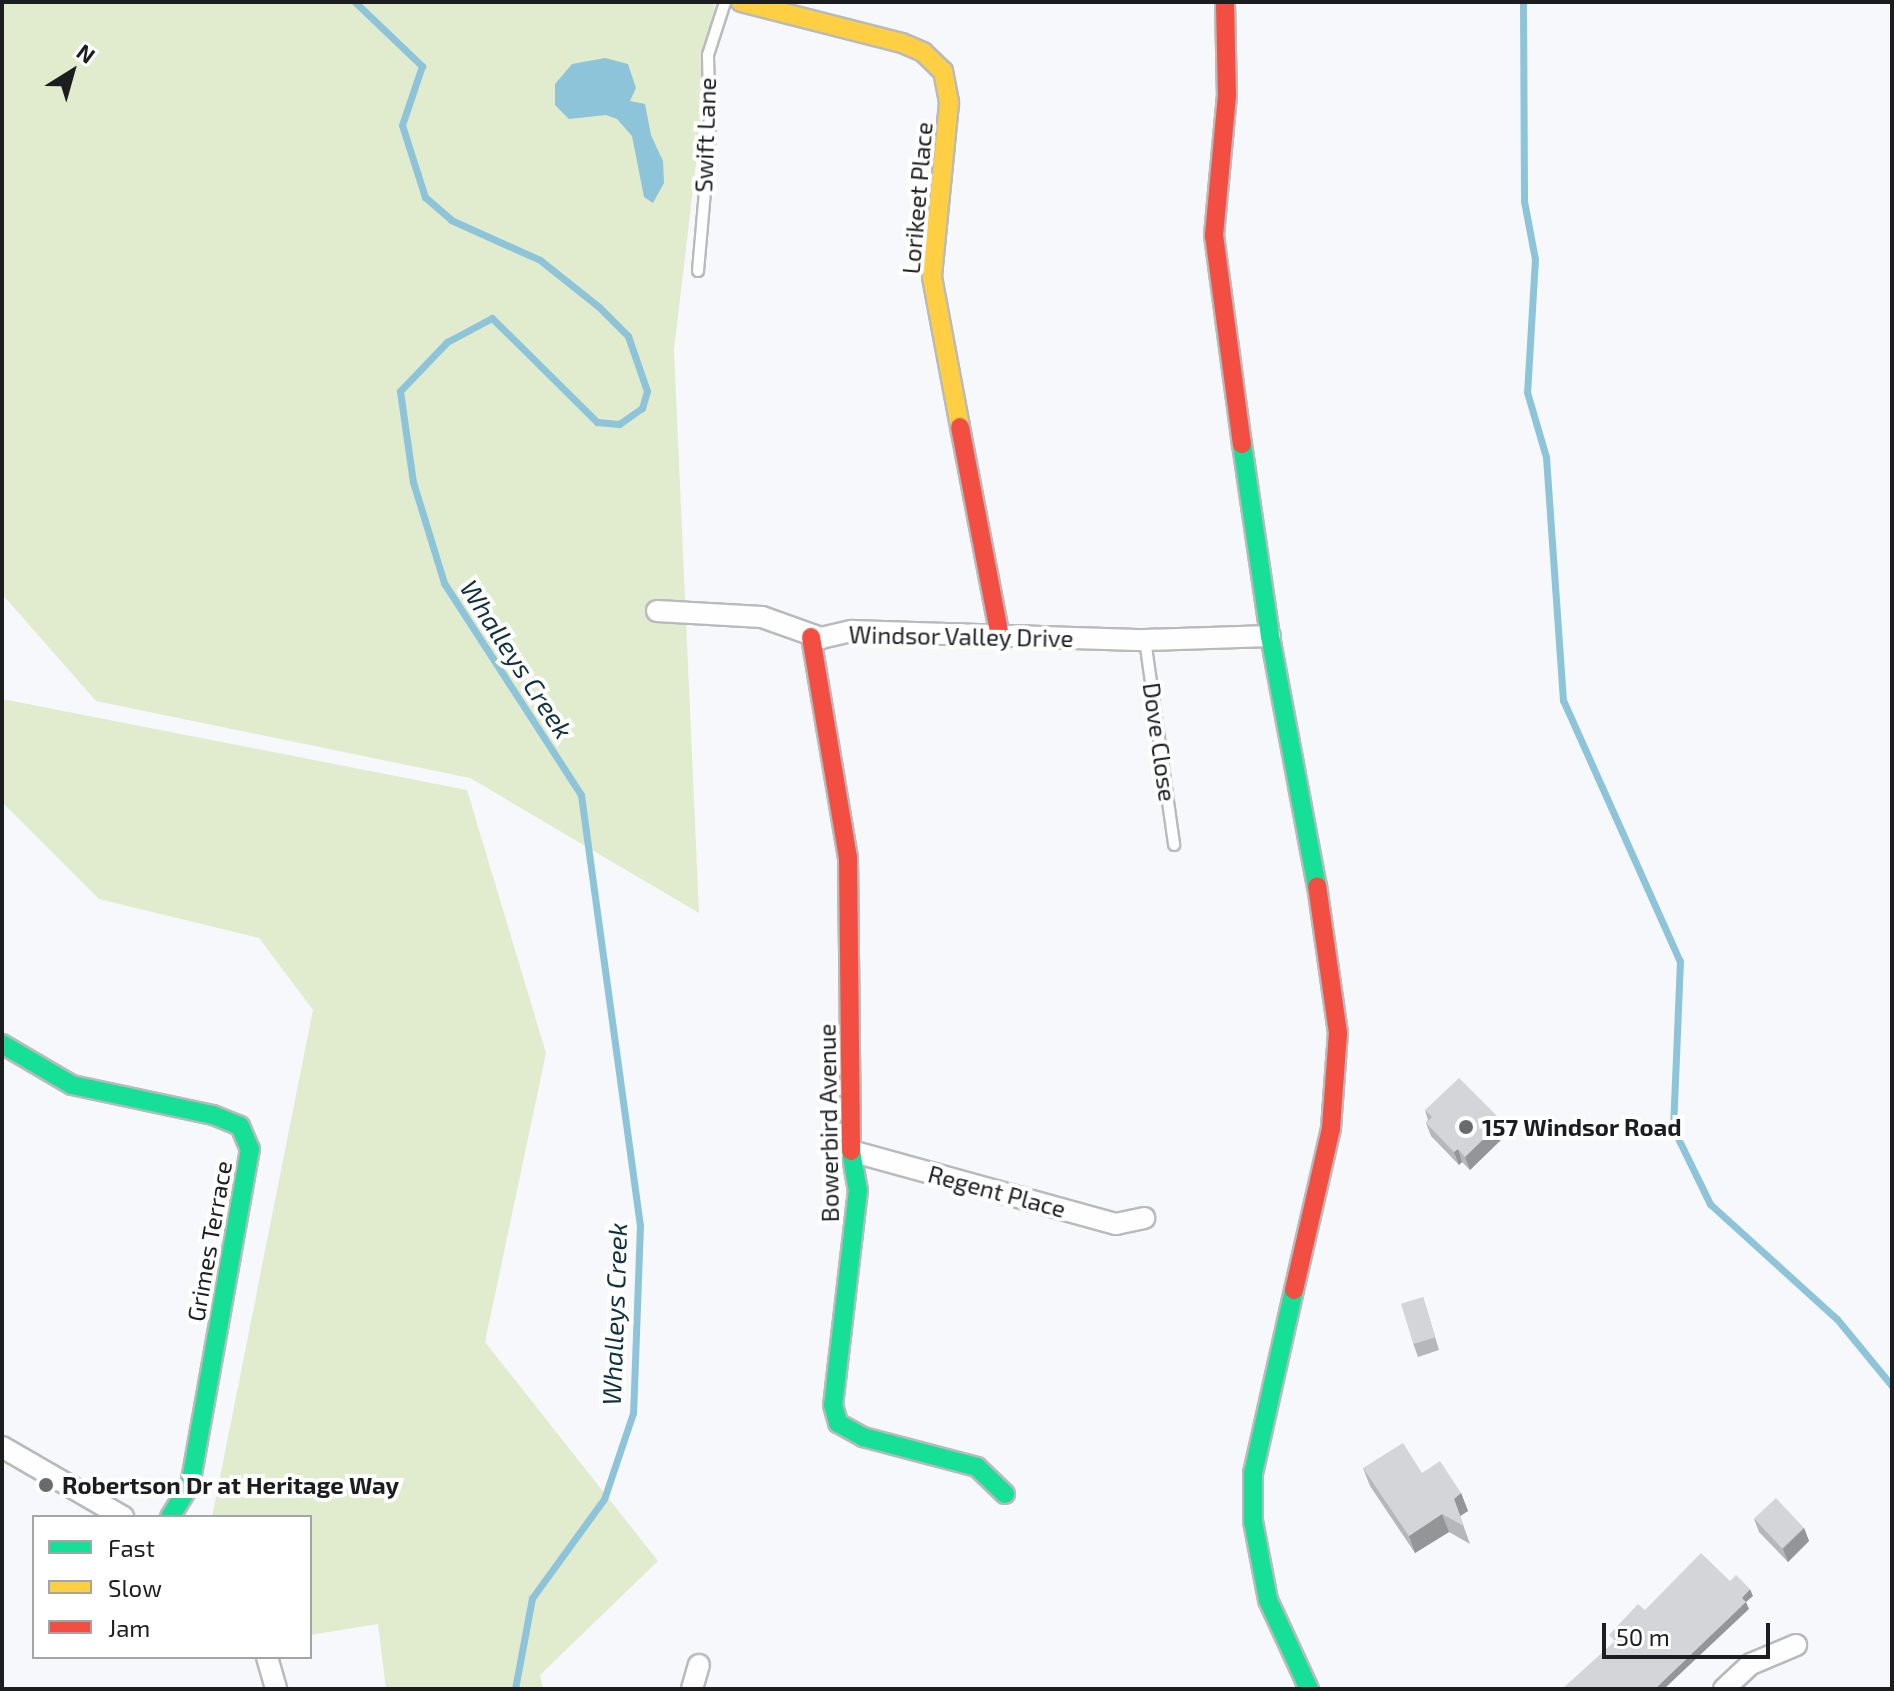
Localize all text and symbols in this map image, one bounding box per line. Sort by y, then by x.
north arrow [32,32,112,112]
text: N [72,38,101,68]
street label: Swift Lane [689,77,721,193]
street label: Lorikeet Place [896,121,938,275]
water label: Whalleys Creek [454,574,580,744]
street label: Windsor Valley Drive [848,620,1074,652]
street label: Dove Close [1137,681,1183,803]
street label: Bowerbird Avenue [812,1023,844,1223]
place label: 157 Windsor Road [1482,1113,1682,1141]
marker: 157 Windsor Road [1457,1118,1475,1136]
street label: Grimes Terrace [181,1158,237,1324]
street label: Regent Place [925,1159,1069,1223]
water label: Whalleys Creek [595,1222,633,1406]
place label: Robertson Dr at Heritage Way [62,1471,400,1499]
marker: Robertson Dr at Heritage Way [37,1476,55,1494]
legend [32,1515,312,1659]
text: Fast [108,1533,155,1562]
text: Slow [108,1573,162,1602]
scale bar [1606,1607,1774,1657]
text: Jam [108,1613,150,1642]
text: 50 m [1616,1622,1670,1651]

